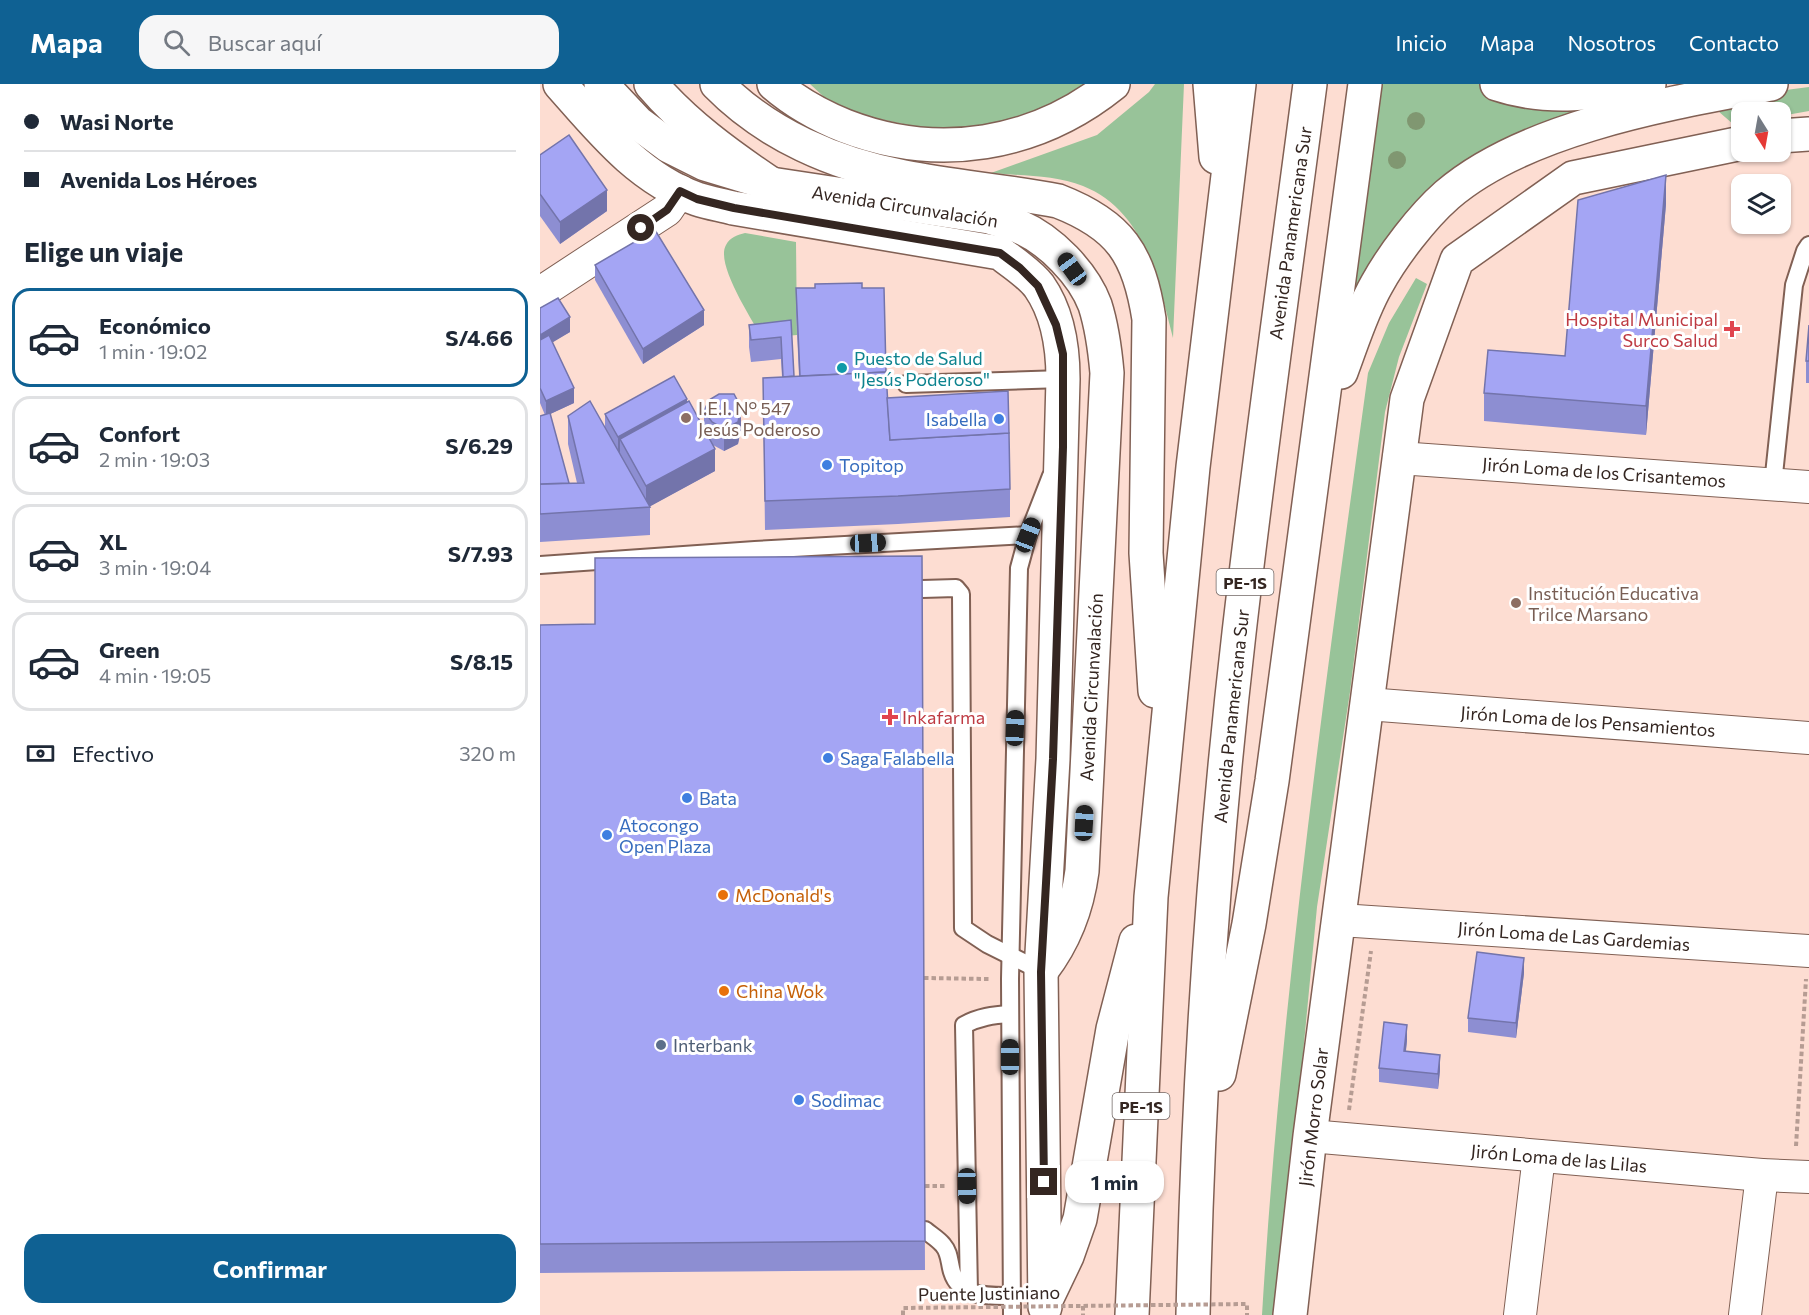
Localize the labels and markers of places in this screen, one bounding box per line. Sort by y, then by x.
place label: Hospital Municipal Surco Salud [1565,308,1718,351]
marker: Hospital Municipal Surco Salud [1723,320,1741,338]
place label: Puesto de Salud "Jesús Poderoso" [854,347,990,390]
marker: Puesto de Salud "Jesús Poderoso" [835,361,849,375]
place label: I.E.I. N° 547 Jesús Poderoso [698,397,821,440]
place label: Isabella [926,408,987,430]
marker: I.E.I. N° 547 Jesús Poderoso [679,411,693,425]
marker: Isabella [992,412,1006,426]
place label: Topitop [839,454,904,476]
marker: Topitop [820,458,834,472]
place label: Institución Educativa Trilce Marsano [1528,582,1699,625]
marker: Institución Educativa Trilce Marsano [1509,596,1523,610]
place label: Inkafarma [902,706,985,728]
marker: Inkafarma [883,710,897,724]
place label: Saga Falabella [840,747,955,769]
marker: Saga Falabella [821,751,835,765]
place label: Bata [699,787,737,809]
marker: Bata [680,791,694,805]
place label: Atocongo Open Plaza [619,814,711,857]
marker: Atocongo Open Plaza [600,828,614,842]
place label: McDonald's [735,884,832,906]
marker: McDonald's [716,888,730,902]
place label: China Wok [736,980,824,1002]
marker: China Wok [717,984,731,998]
place label: Interbank [673,1034,753,1056]
marker: Interbank [654,1038,668,1052]
place label: Sodimac [811,1089,881,1111]
marker: Sodimac [792,1093,806,1107]

